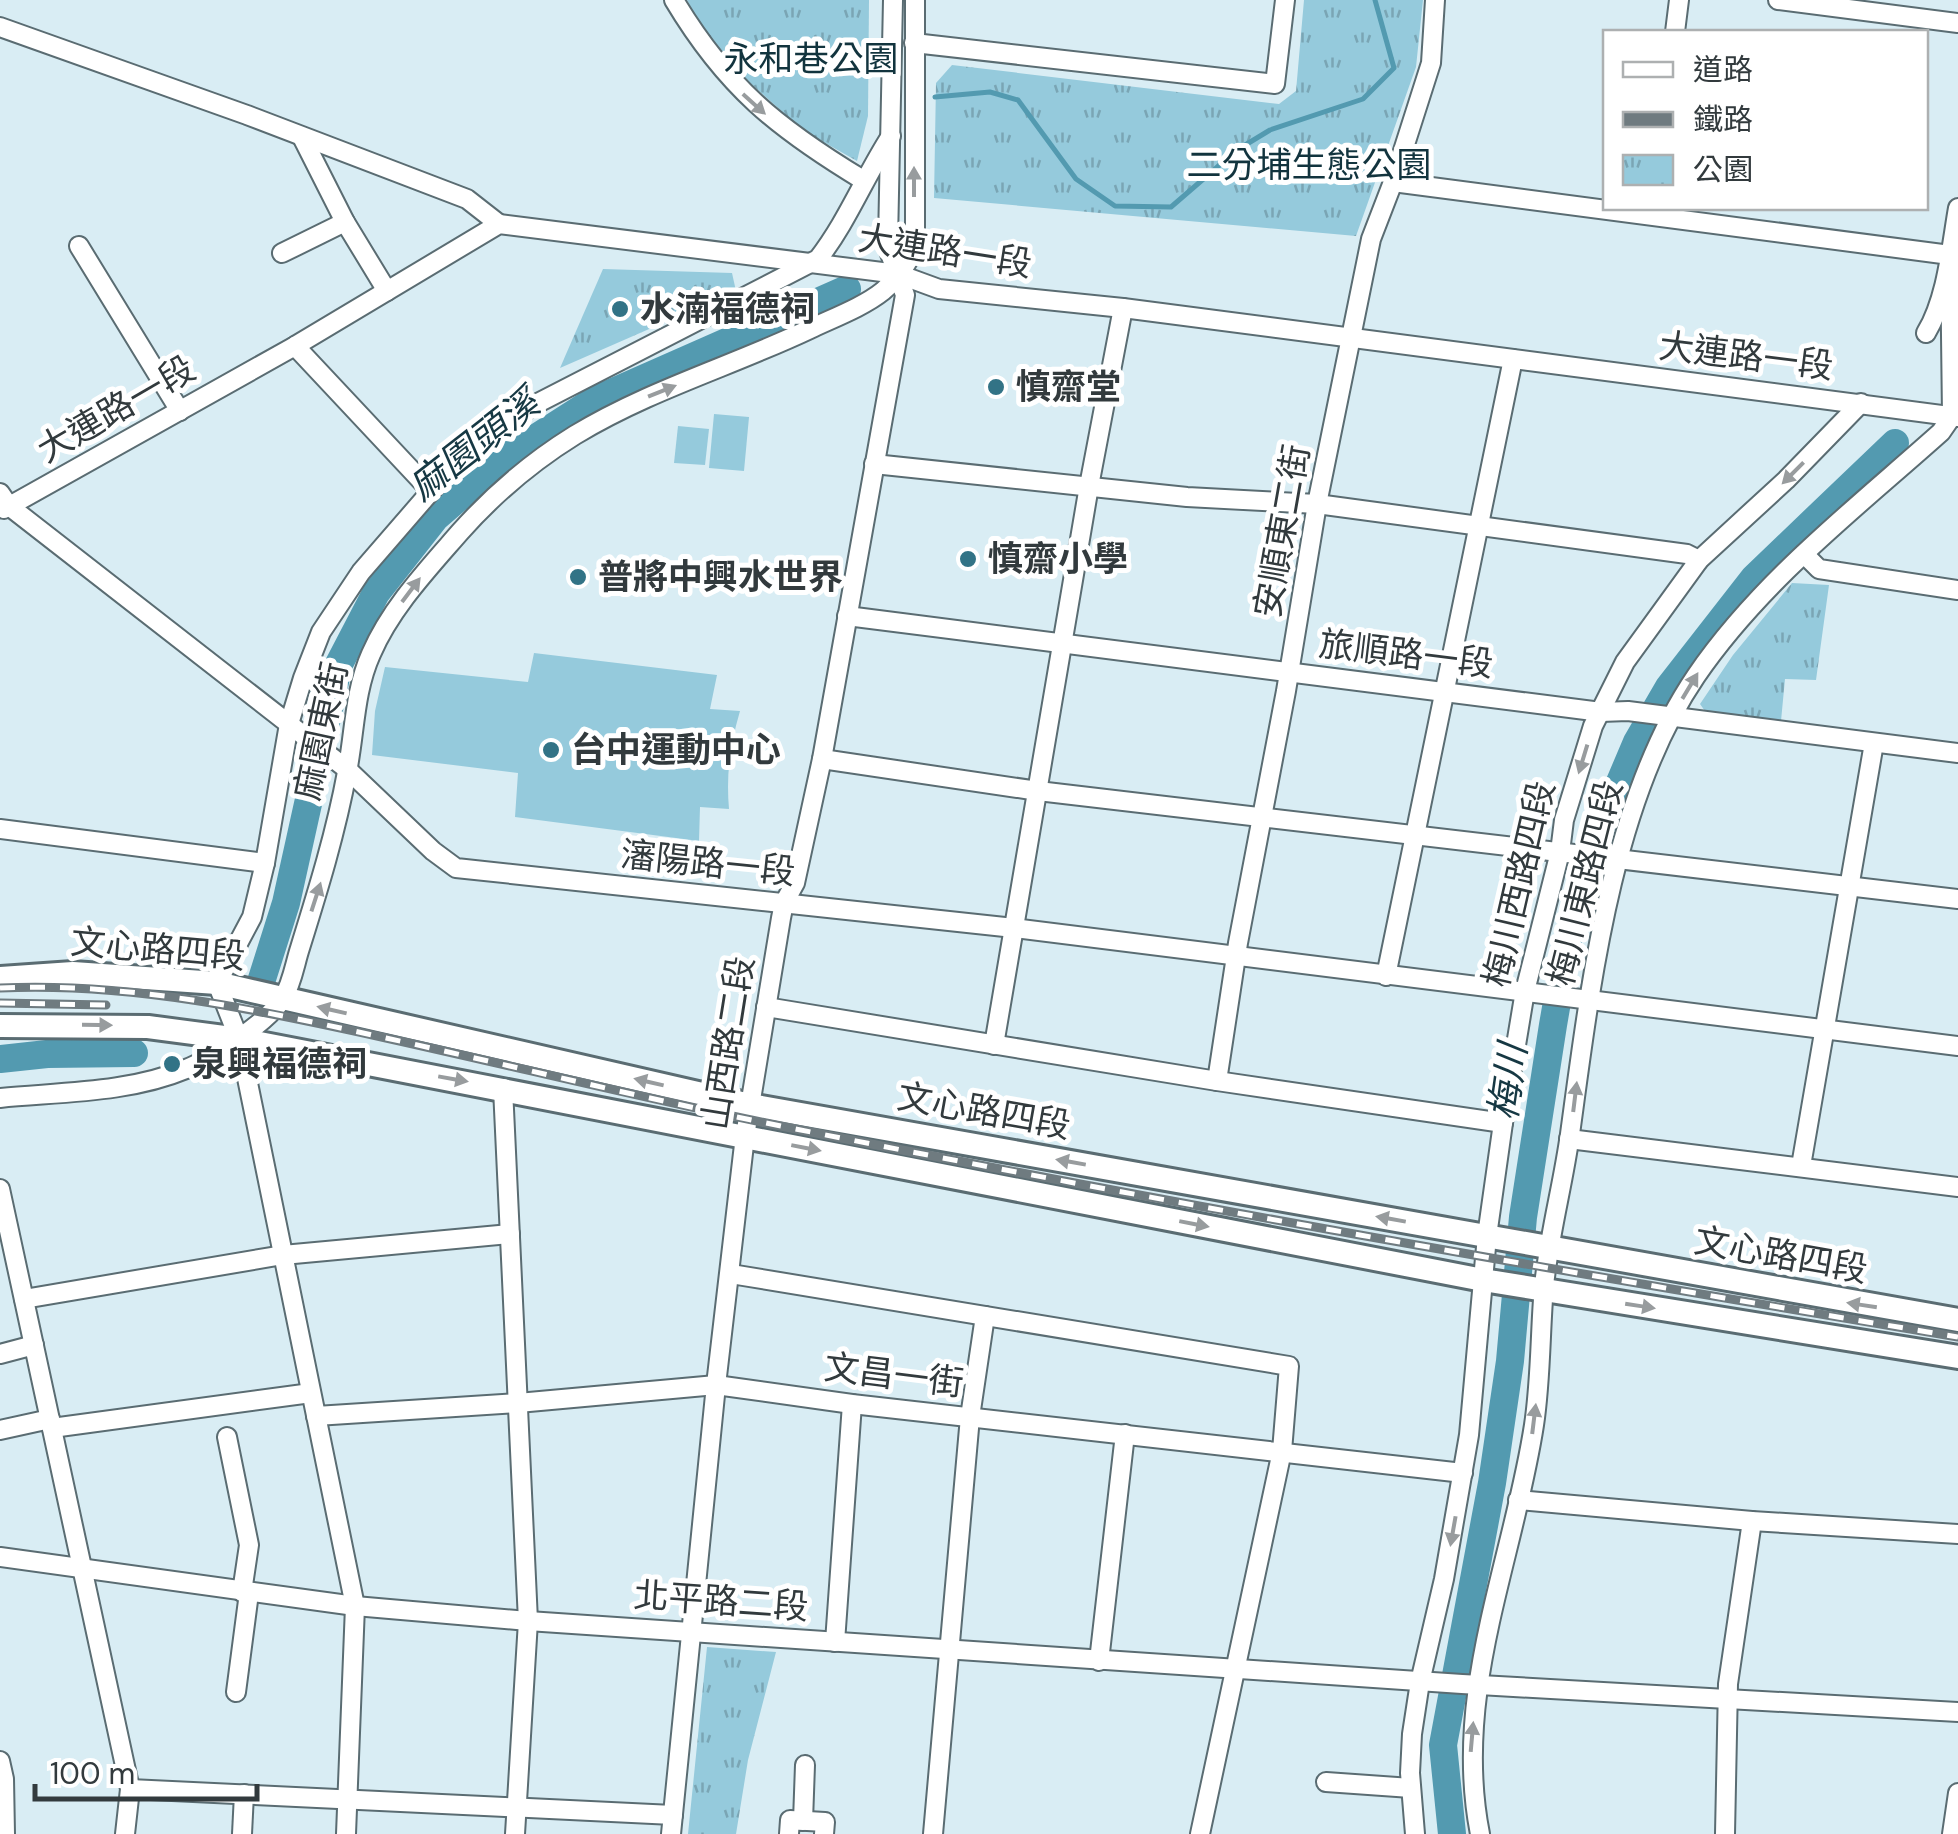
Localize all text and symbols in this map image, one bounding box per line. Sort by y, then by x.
legend [1603,30,1928,210]
park label: 永和巷公園 [723,36,899,82]
text: 道路 [1693,50,1753,89]
one-way arrow [742,93,766,116]
text: 鐵路 [1693,100,1753,139]
park label: 二分埔生態公園 [1186,142,1432,188]
text: 公園 [1693,150,1753,189]
one-way arrow [906,166,922,198]
street label: 大連路一段 [855,215,1035,287]
place label: 水湳福德祠 [640,286,815,332]
marker: 水湳福德祠 [609,298,631,320]
street label: 大連路一段 [1656,323,1836,389]
street label: 大連路一段 [29,345,203,473]
place label: 慎齋堂 [1016,364,1121,410]
water label: 麻園頭溪 [399,375,553,511]
marker: 慎齋堂 [985,376,1007,398]
one-way arrow [648,383,677,399]
street label: 安順東二街 [1244,441,1320,621]
one-way arrow [1781,460,1805,484]
place label: 慎齋小學 [988,536,1128,582]
marker: 慎齋小學 [957,548,979,570]
place label: 普將中興水世界 [598,554,843,600]
marker: 普將中興水世界 [567,566,589,588]
one-way arrow [401,577,421,603]
street label: 旅順路一段 [1316,621,1496,687]
street label: 麻園東街 [284,658,358,804]
one-way arrow [1681,673,1699,700]
place label: 台中運動中心 [571,727,781,773]
marker: 台中運動中心 [540,739,562,761]
one-way arrow [1575,744,1590,774]
street label: 梅川東路四段 [1537,776,1633,990]
street label: 梅川西路四段 [1473,777,1565,991]
street label: 瀋陽路一段 [619,831,797,895]
one-way arrow [310,881,325,911]
street label: 文心路四段 [69,918,247,980]
street label: 山西路二段 [692,953,764,1133]
one-way arrow [316,1002,347,1017]
one-way arrow [82,1017,114,1033]
water label: 梅川 [1478,1037,1539,1123]
place label: 泉興福德祠 [192,1041,367,1087]
marker: 泉興福德祠 [161,1053,183,1075]
one-way arrow [438,1072,469,1087]
street label: 文心路四段 [894,1073,1074,1149]
one-way arrow [633,1074,664,1089]
one-way arrow [1567,1081,1583,1112]
one-way arrow [791,1141,822,1157]
one-way arrow [1055,1154,1087,1169]
one-way arrow [1375,1211,1407,1226]
one-way arrow [1179,1216,1210,1232]
street label: 文心路四段 [1691,1217,1871,1293]
one-way arrow [1845,1297,1877,1313]
one-way arrow [1625,1299,1656,1314]
street label: 文昌一街 [822,1344,966,1406]
one-way arrow [1526,1403,1542,1434]
one-way arrow [1445,1515,1460,1547]
street label: 北平路二段 [632,1572,810,1630]
one-way arrow [1464,1721,1480,1753]
scale bar [35,1739,258,1801]
text: 100 m [50,1754,135,1793]

